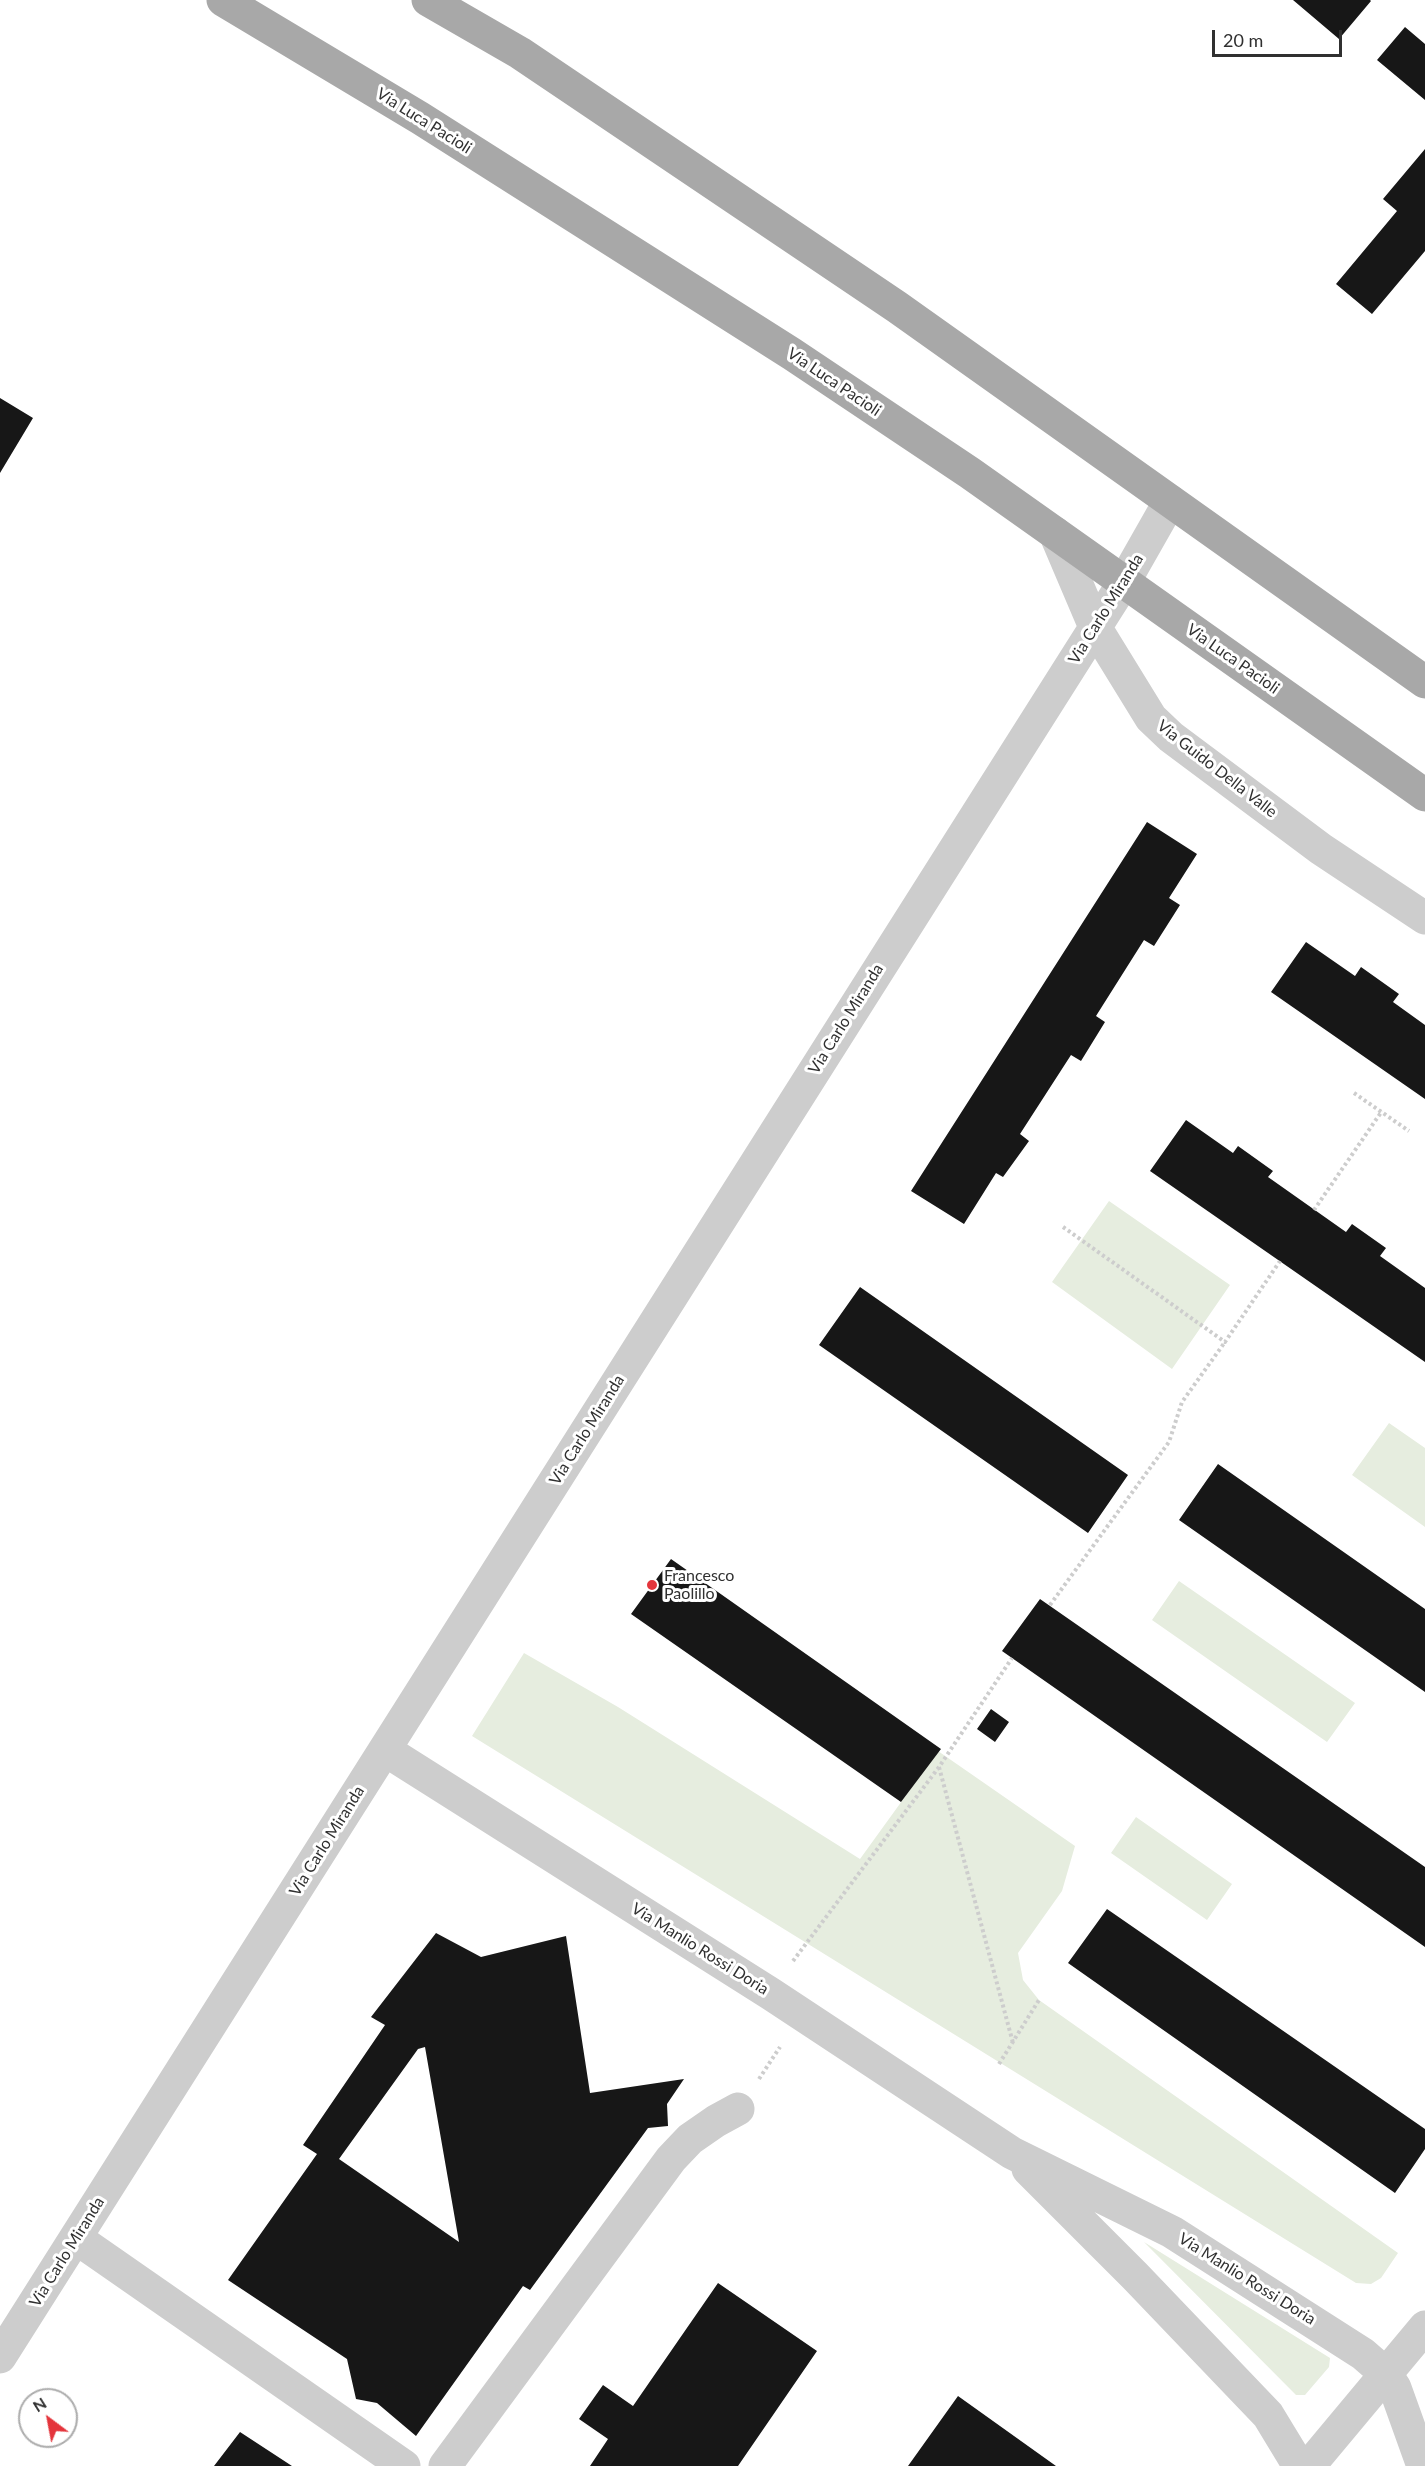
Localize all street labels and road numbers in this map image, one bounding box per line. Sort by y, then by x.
street label: Via Luca Pacioli [373,84,475,158]
street label: Via Luca Pacioli [784,344,884,420]
street label: Via Carlo Miranda [1064,550,1148,668]
street label: Via Luca Pacioli [1183,620,1283,698]
street label: Via Guido Della Valle [1153,716,1281,822]
street label: Via Carlo Miranda [804,960,888,1078]
street label: Via Carlo Miranda [545,1371,629,1489]
street label: Via Carlo Miranda [285,1782,369,1900]
street label: Via Manlio Rossi Doria [628,1899,772,1999]
street label: Via Carlo Miranda [25,2193,109,2311]
street label: Via Manlio Rossi Doria [1175,2229,1319,2329]

